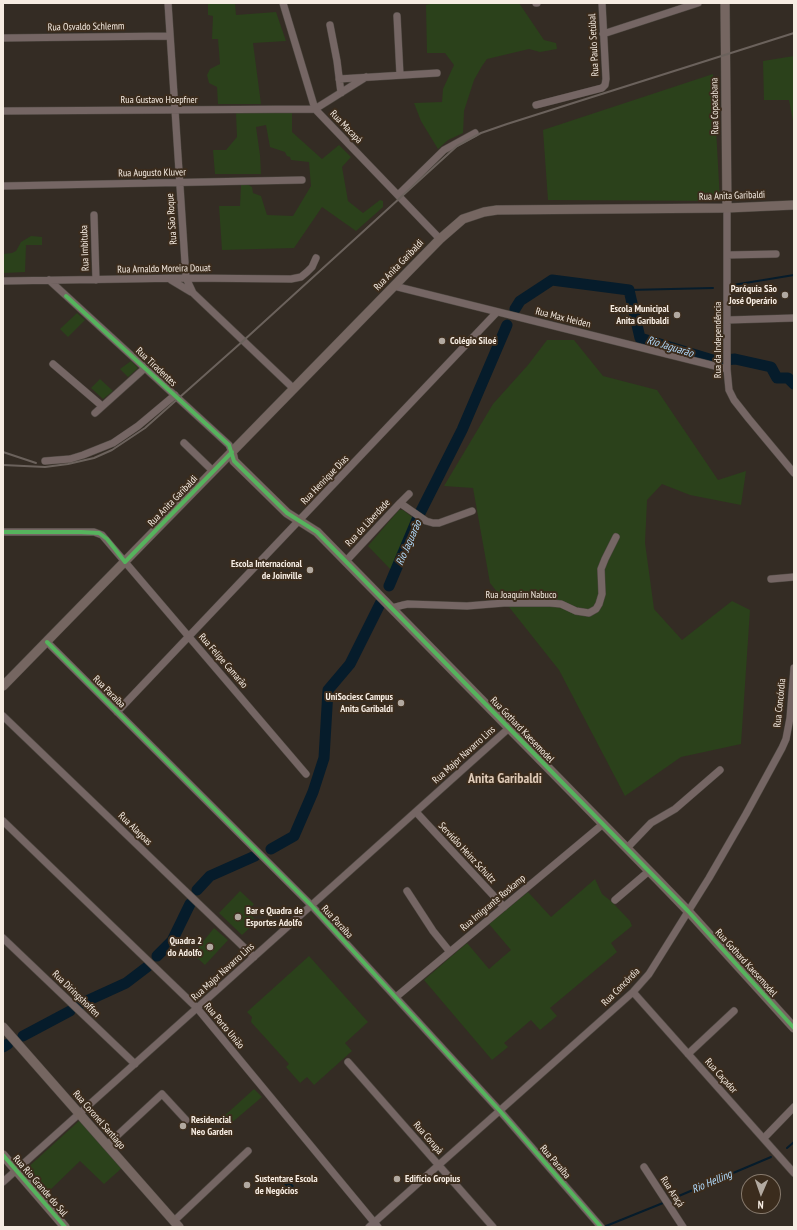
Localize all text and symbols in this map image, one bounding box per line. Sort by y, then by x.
street label: Rua Paulo Setúbal [586,13,602,77]
street label: Rua Osvaldo Schlemm [47,20,125,34]
street label: Rua Copacabana [709,78,721,134]
street label: Rua Gustavo Hoepfner [121,94,197,106]
street label: Rua Macapá [327,108,365,146]
street label: Rua Augusto Kluver [118,166,186,180]
street label: Rua Anita Garibaldi [699,189,765,203]
street label: Rua São Roque [164,193,180,245]
street label: Rua Imbituba [78,225,92,271]
street label: Rua Anita Garibaldi [372,237,426,293]
street label: Rua Arnaldo Moreira Douat [117,262,211,276]
place label: Paróquia São José Operário [729,283,777,306]
marker: Paróquia São José Operário [780,290,790,300]
street label: Rua da Independência [712,302,724,378]
place label: Escola Municipal Anita Garibaldi [610,303,669,326]
street label: Rua Max Heiden [534,305,592,331]
marker: Escola Municipal Anita Garibaldi [672,310,682,320]
water label: Rio Jaguarão [645,334,695,360]
place label: Colégio Siloé [450,335,496,347]
marker: Colégio Siloé [437,336,447,346]
street label: Rua Tiradentes [133,345,179,389]
street label: Rua Henrique Dias [299,453,351,507]
street label: Rua Anita Garibaldi [146,473,200,529]
street label: Rua da Liberdade [343,497,393,549]
water label: Rio Jaguarão [393,518,425,568]
place label: Escola Internacional de Joinville [231,558,302,582]
marker: Escola Internacional de Joinville [305,565,315,575]
street label: Rua Joaquim Nabuco [485,589,557,601]
street label: Rua Felipe Camarão [196,631,250,691]
street label: Rua Paraíba [90,673,128,711]
street label: Rua Concórdia [771,678,789,728]
place label: UniSociesc Campus Anita Garibaldi [326,691,393,714]
street label: Rua Gothard Kaesemodel [488,695,556,765]
marker: UniSociesc Campus Anita Garibaldi [396,698,406,708]
street label: Rua Major Navarro Lins [430,724,498,786]
district label: Anita Garibaldi [468,771,542,787]
street label: Rua Alagoas [116,810,154,848]
street label: Servidão Heinz Schultz [436,820,498,886]
street label: Rua Imigrante Roskamp [458,872,528,934]
street label: Rua Paraíba [319,903,355,941]
place label: Bar e Quadra de Esportes Adolfo [246,905,303,928]
marker: Bar e Quadra de Esportes Adolfo [233,912,243,922]
street label: Rua Gothard Kaesemodel [712,927,780,999]
place label: Quadra 2 do Adolfo [168,935,202,958]
street label: Rua Major Navarro Lins [189,941,257,1003]
marker: Quadra 2 do Adolfo [205,942,215,952]
street label: Rua Concórdia [599,965,643,1009]
street label: Rua Diringshoffen [50,968,102,1020]
street label: Rua Porto União [201,1001,247,1051]
street label: Rua Caçador [702,1056,740,1096]
street label: Rua Coronel Santiago [70,1088,128,1152]
place label: Residencial Neo Garden [191,1114,232,1138]
street label: Rua Corupá [411,1119,445,1157]
marker: Residencial Neo Garden [178,1121,188,1131]
street label: Rua Paraíba [537,1143,573,1181]
street label: Rua Rio Grande do Sul [10,1153,70,1219]
water label: Rio Helling [690,1168,734,1196]
place label: Sustentare Escola de Negócios [255,1173,318,1196]
place label: Edifício Gropius [405,1173,460,1185]
marker: Edifício Gropius [392,1174,402,1184]
street label: Rua Araçá [658,1174,686,1210]
north arrow [741,1174,781,1214]
marker: Sustentare Escola de Negócios [242,1180,252,1190]
text: N [757,1198,764,1212]

